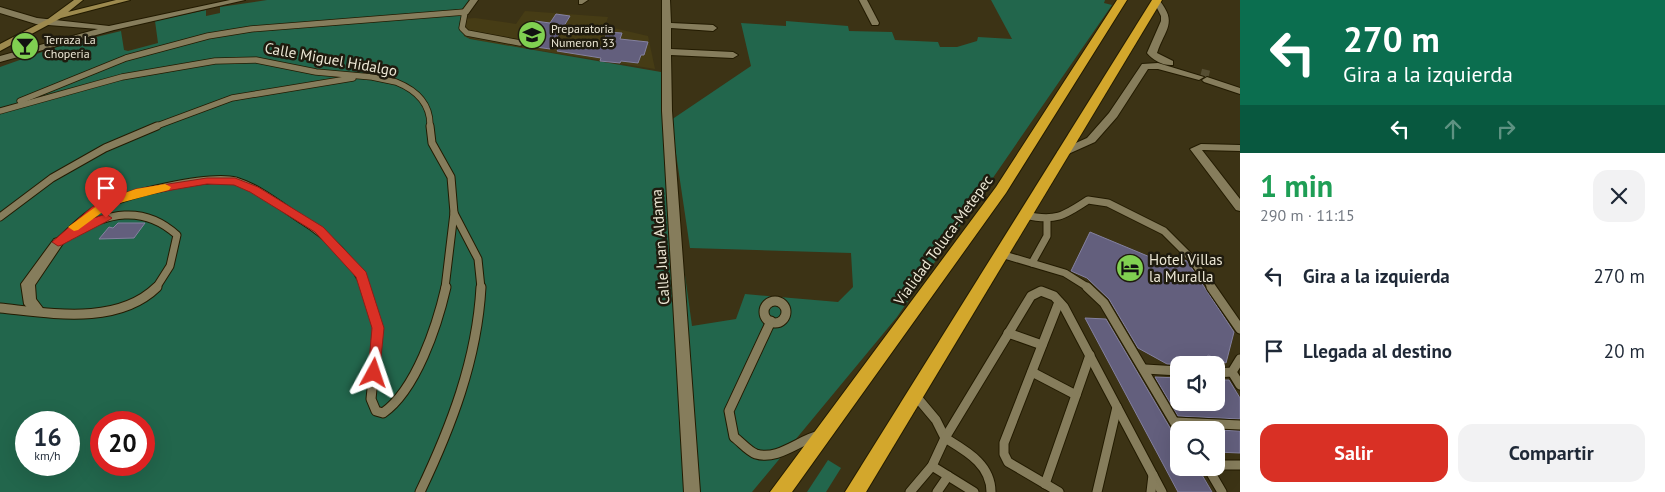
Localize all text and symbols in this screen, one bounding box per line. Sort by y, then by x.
text: 270 m [1343,16,1440,62]
school or university icon: Preparatoria Numeron 33 [517,20,547,50]
icon: left [1260,20,1325,85]
place label: Preparatoria Numeron 33 [551,21,615,50]
bar icon: Terraza La Choperia [10,31,40,61]
place label: Terraza La Choperia [44,32,96,61]
street label: Calle Miguel Hidalgo [263,38,399,80]
text: Gira a la izquierda [1343,60,1513,88]
icon: left [1386,115,1414,143]
icon: ahead [1439,115,1467,143]
icon: right [1492,115,1520,143]
text: 1 min [1260,166,1333,205]
pin [85,167,127,218]
button: close [1593,170,1645,222]
street label: Vialidad Toluca-Metepec [889,171,997,310]
icon: arrive [92,174,120,202]
street label: Calle Juan Aldama [646,188,674,306]
text: 290 m · 11:15 [1260,205,1355,225]
place label: Hotel Villas la Muralla [1149,250,1223,286]
hotel icon: Hotel Villas la Muralla [1115,253,1145,283]
icon: left [1260,262,1288,290]
text: Gira a la izquierda [1303,264,1450,288]
text: 270 m [1593,264,1645,288]
icon: arrive [1260,337,1288,365]
text: Llegada al destino [1303,339,1452,363]
text: 20 m [1604,339,1645,363]
position arrow [347,346,399,398]
map controls [1170,356,1225,476]
button: sound [1170,356,1225,411]
speed limit sign: 20 [90,411,155,476]
text: 16 [33,421,62,453]
button: search [1170,421,1225,476]
button: Salir [1260,424,1448,482]
button: Compartir [1458,424,1645,482]
text: km/h [34,448,61,463]

